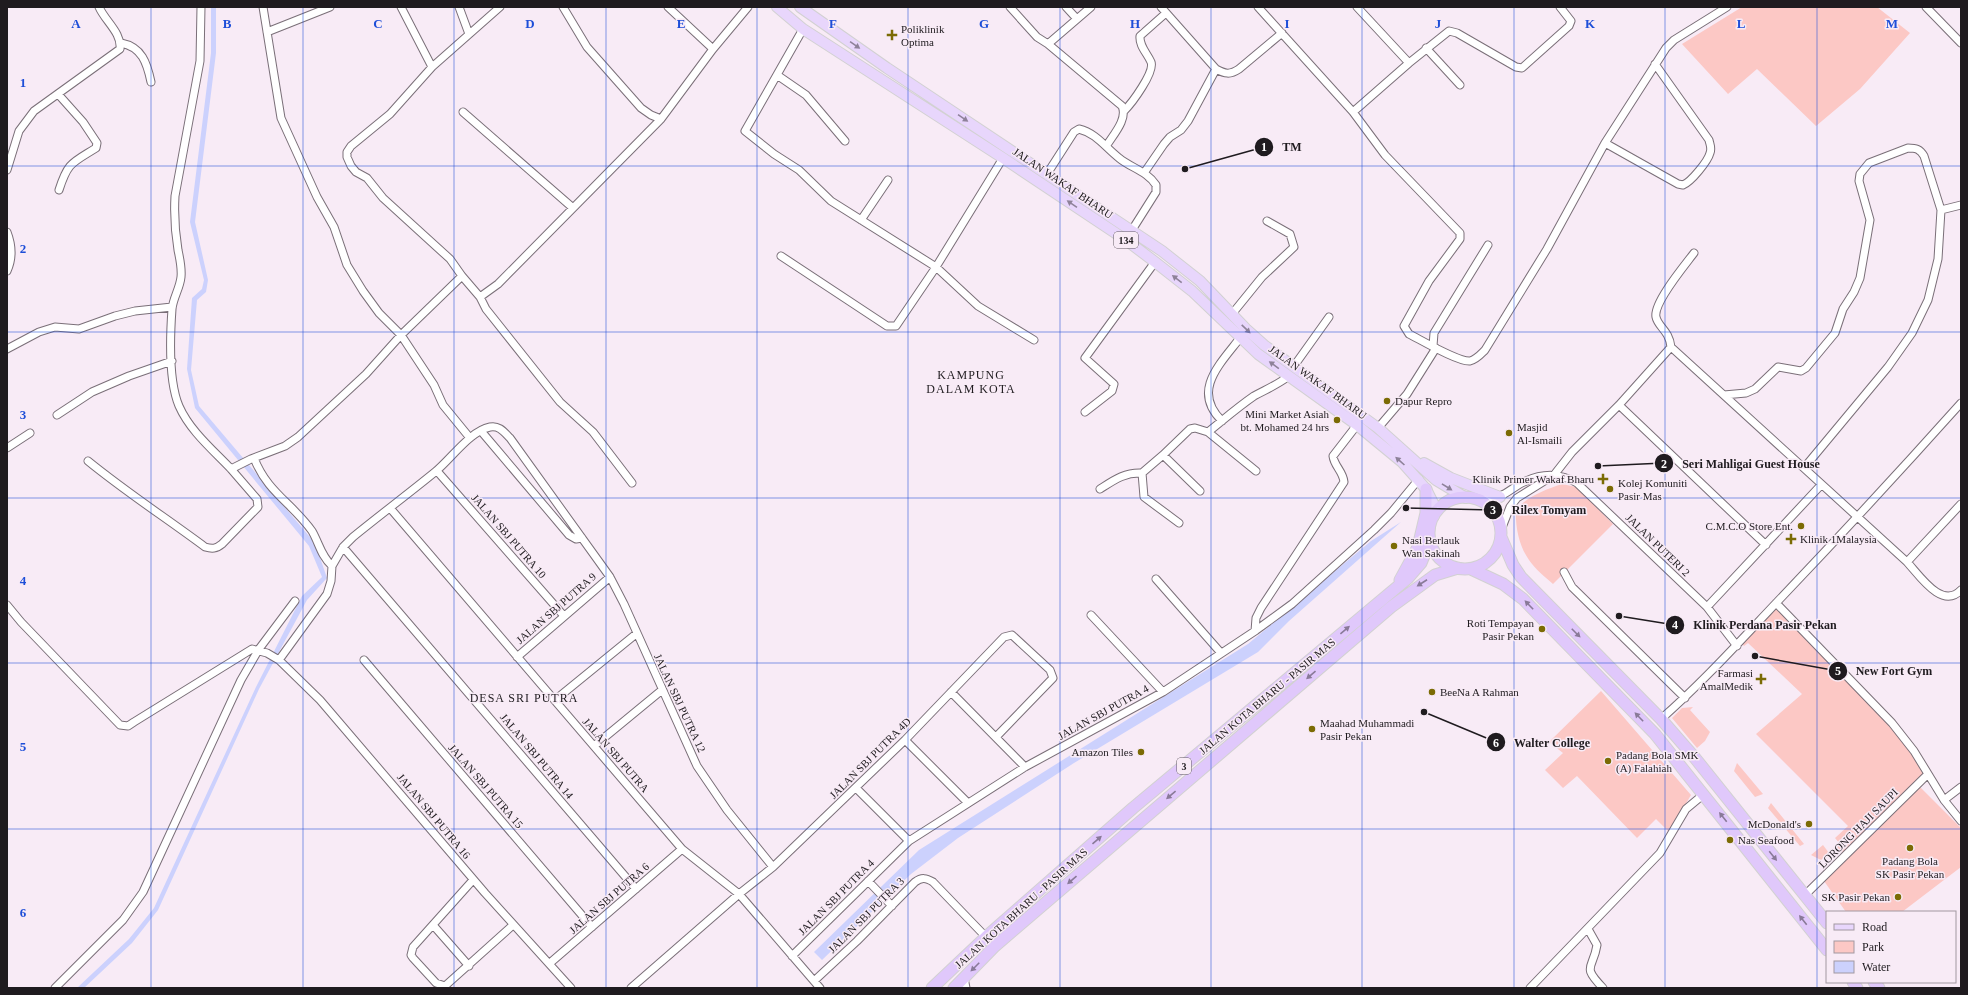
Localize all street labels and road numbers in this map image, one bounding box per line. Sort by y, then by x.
street label: JALAN WAKAF BHARU [1011,145,1115,221]
road number: 134 [1114,232,1138,248]
street label: JALAN WAKAF BHARU [1267,343,1369,421]
street label: JALAN SBJ PUTRA 10 [469,492,549,581]
street label: JALAN PUTERI 2 [1623,511,1693,579]
street label: JALAN SBJ PUTRA 9 [514,570,599,646]
street label: JALAN KOTA BHARU - PASIR MAS [1197,636,1337,756]
street label: JALAN SBJ PUTRA 12 [652,652,708,754]
street label: JALAN SBJ PUTRA 4 [1056,682,1151,742]
street label: JALAN SBJ PUTRA 14 [498,711,576,801]
street label: JALAN SBJ PUTRA 4D [827,715,913,801]
street label: JALAN SBJ PUTRA [581,716,651,794]
street label: JALAN SBJ PUTRA 15 [446,742,526,831]
road number: 3 [1177,758,1191,774]
street label: JALAN SBJ PUTRA 16 [395,771,473,861]
street label: LORONG HAJI SAUPI [1816,786,1900,870]
street label: JALAN KOTA BHARU - PASIR MAS [952,845,1090,971]
street label: JALAN SBJ PUTRA 4 [796,856,877,937]
street label: JALAN SBJ PUTRA 6 [567,860,652,936]
street label: JALAN SBJ PUTRA 3 [826,874,907,955]

